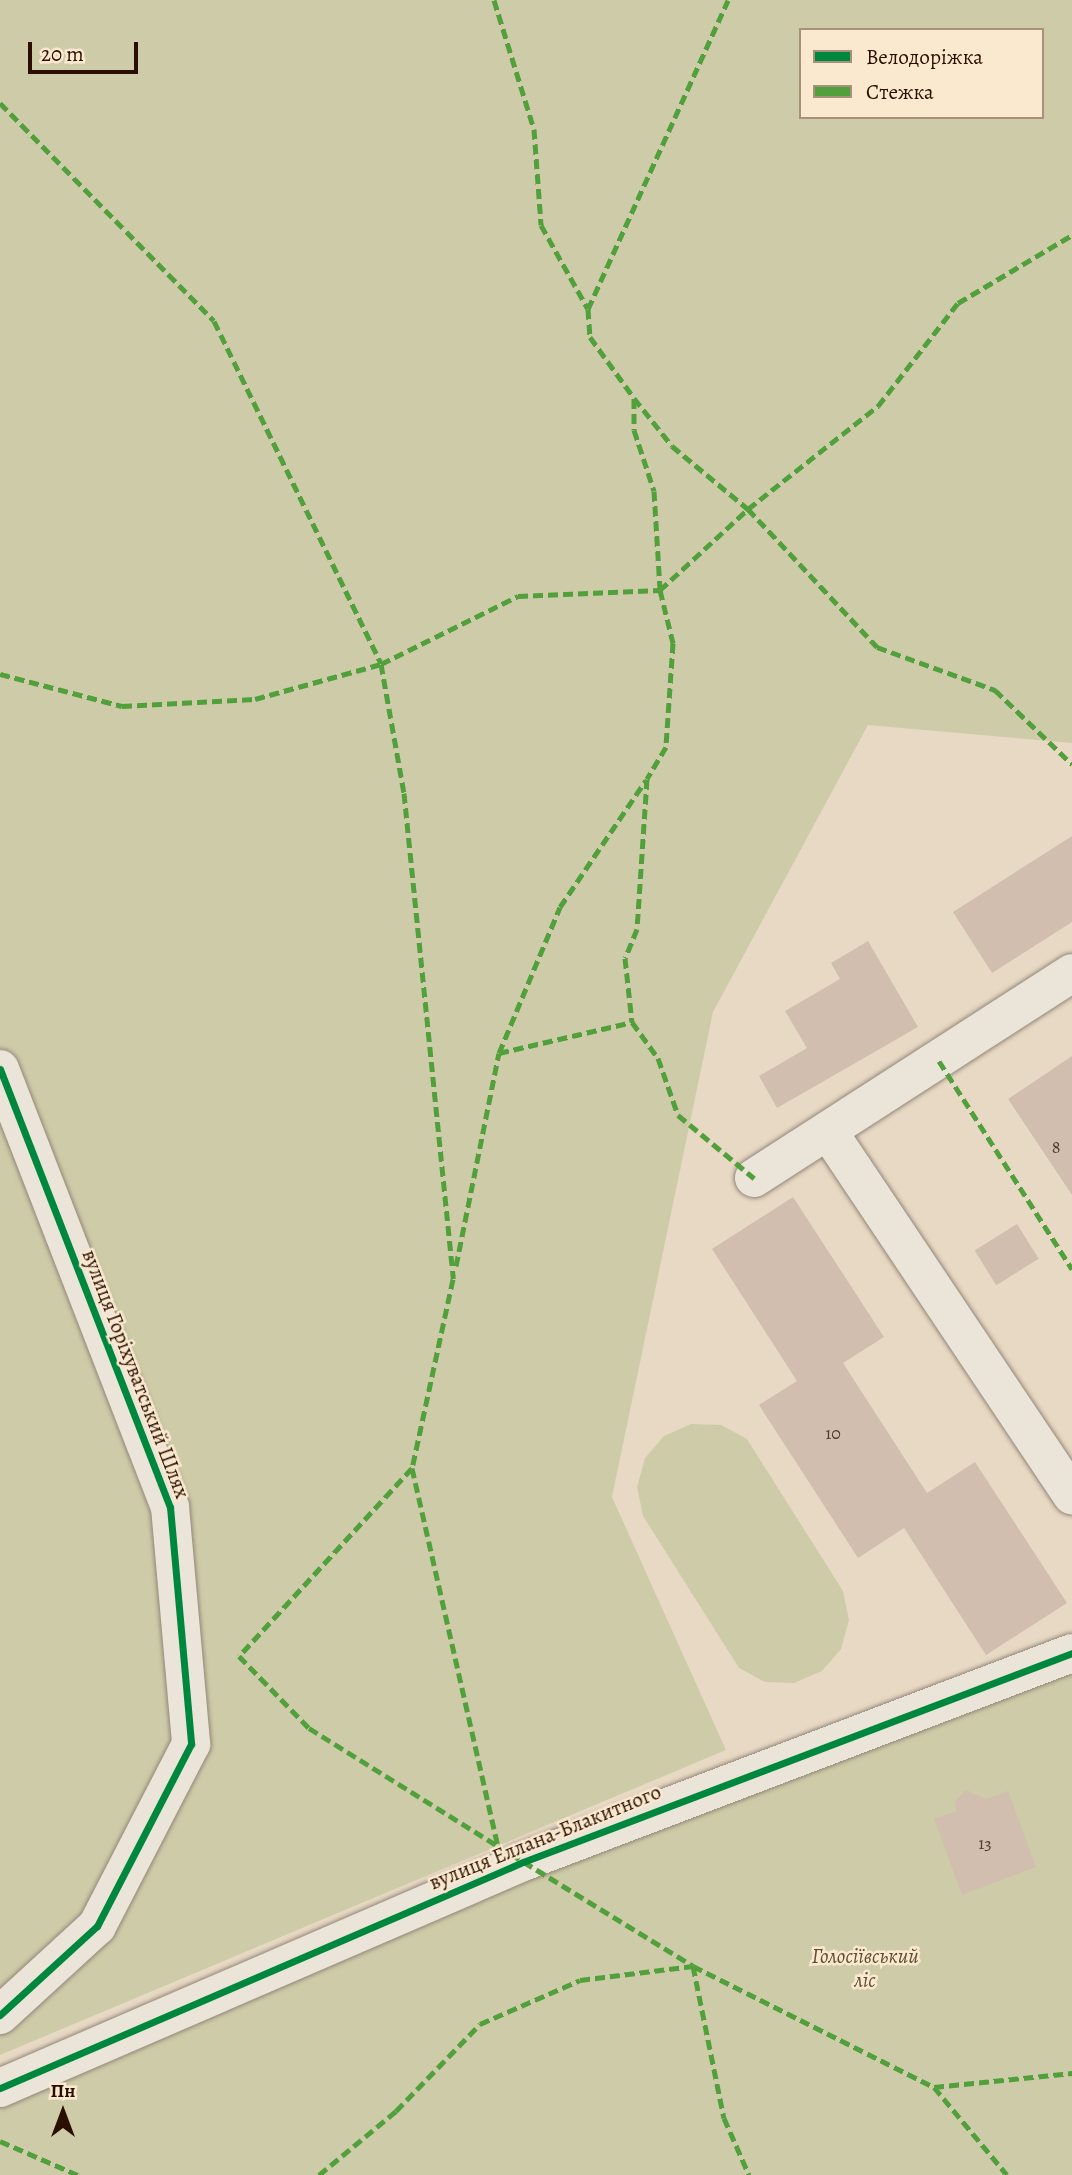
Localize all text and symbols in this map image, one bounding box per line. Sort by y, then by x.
scale bar [32,28,142,72]
legend [799,28,1044,119]
text: 20 m [41,40,84,68]
text: Велодоріжка [866,43,983,71]
text: Стежка [866,78,934,106]
house number: 8 [1052,1136,1060,1158]
street label: вулиця Горіхуватський Шлях [77,1246,195,1502]
house number: 10 [825,1422,841,1444]
street label: вулиця Еллана-Блакитного [425,1779,665,1895]
house number: 13 [978,1832,992,1854]
park label: Голосіївський ліс [811,1943,919,1993]
north arrow [28,2077,98,2147]
text: Пн [51,2078,75,2104]

